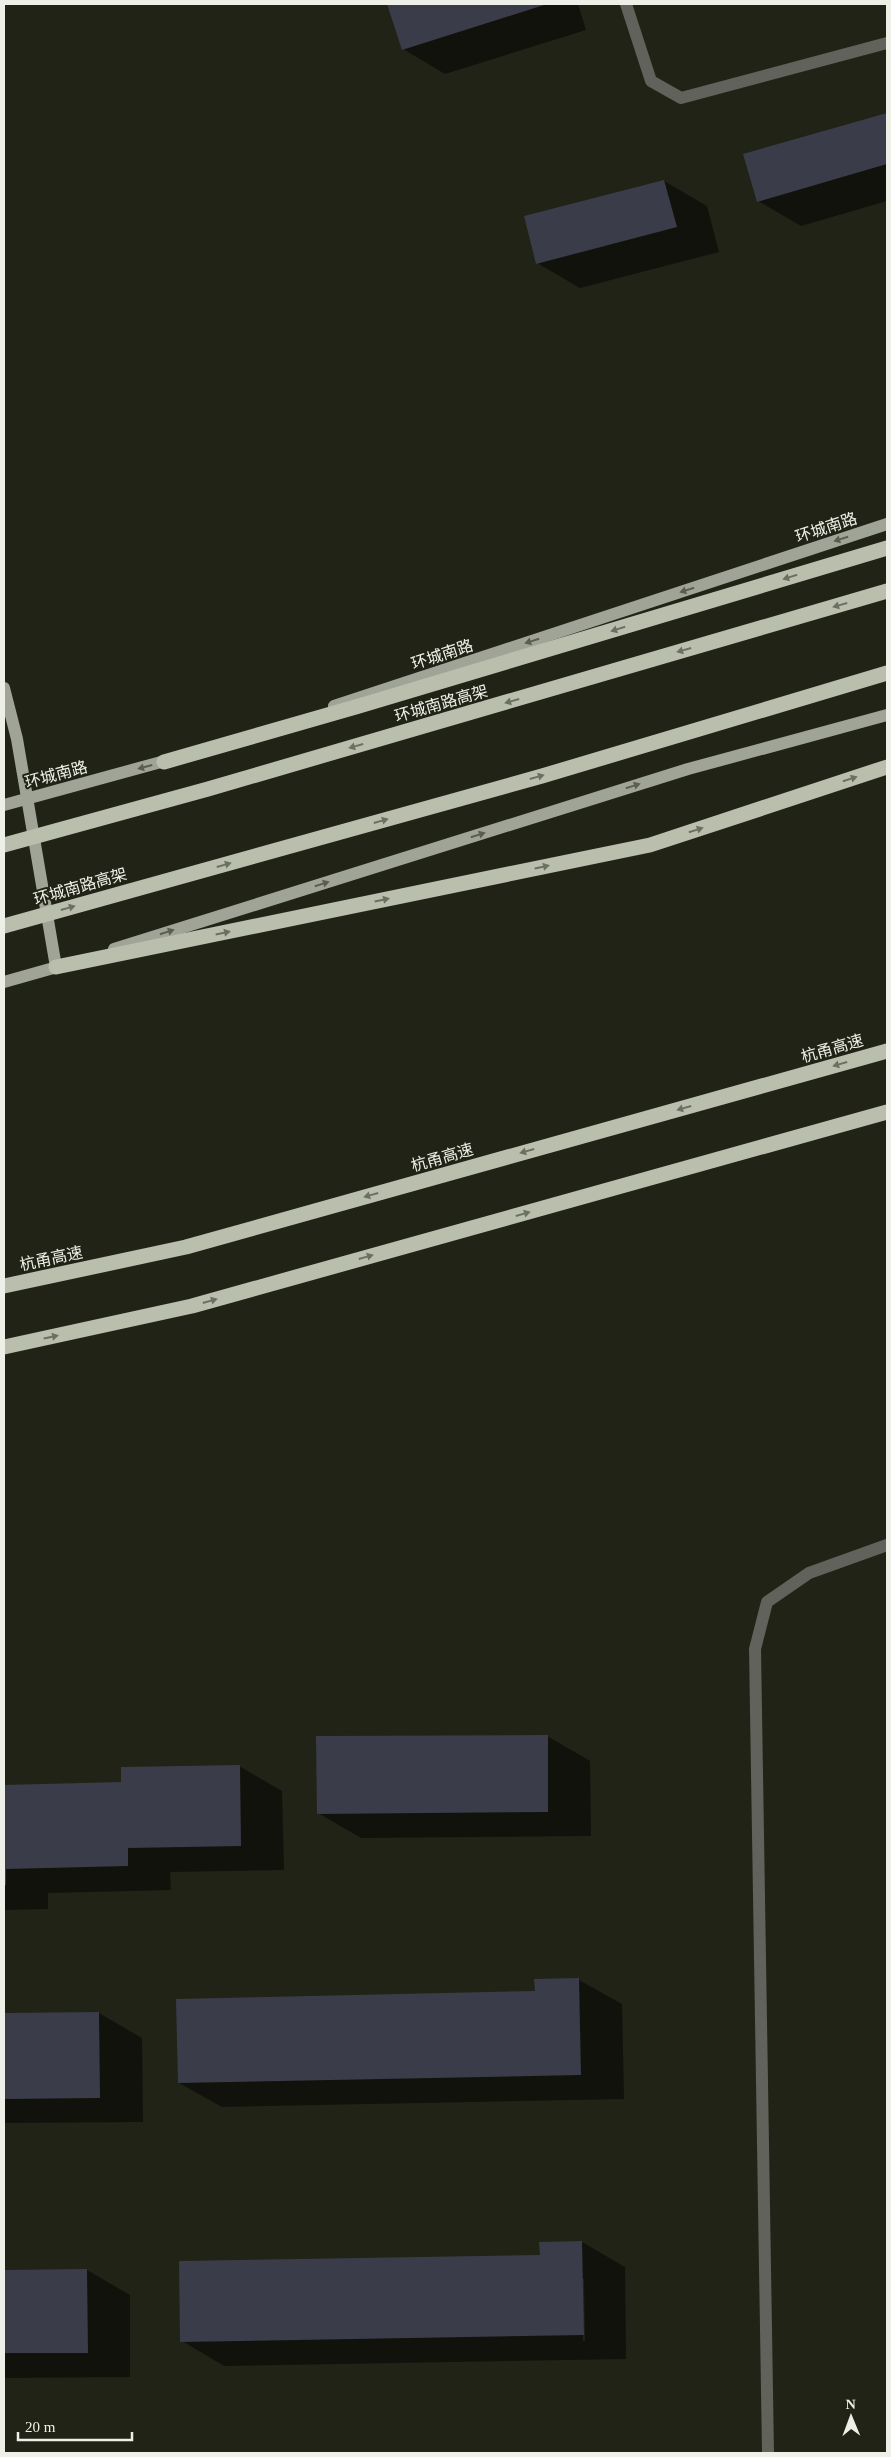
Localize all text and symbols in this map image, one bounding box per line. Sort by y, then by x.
street label: 环城南路 [793,510,859,545]
one-way arrow [833,536,848,544]
one-way arrow [783,574,798,582]
one-way arrow [679,587,694,594]
one-way arrow [833,601,848,609]
one-way arrow [610,625,625,633]
street label: 环城南路 [409,637,475,672]
one-way arrow [524,637,539,645]
one-way arrow [677,647,692,655]
street label: 环城南路高架 [393,682,490,725]
one-way arrow [504,697,519,705]
one-way arrow [348,743,363,751]
street label: 环城南路 [23,758,89,791]
one-way arrow [137,763,152,771]
one-way arrow [530,773,545,781]
one-way arrow [843,775,858,782]
one-way arrow [625,782,640,789]
one-way arrow [373,817,388,825]
one-way arrow [689,826,704,834]
one-way arrow [470,830,485,838]
one-way arrow [217,860,232,868]
one-way arrow [534,863,550,871]
street label: 环城南路高架 [32,865,129,908]
one-way arrow [315,879,330,887]
one-way arrow [375,896,390,904]
one-way arrow [60,904,75,912]
one-way arrow [160,928,175,936]
one-way arrow [216,929,231,937]
street label: 杭甬高速 [799,1031,865,1065]
one-way arrow [833,1060,848,1068]
one-way arrow [676,1104,691,1112]
street label: 杭甬高速 [409,1140,475,1174]
one-way arrow [520,1148,535,1156]
one-way arrow [363,1191,378,1199]
one-way arrow [515,1209,530,1217]
street label: 杭甬高速 [18,1244,84,1273]
one-way arrow [359,1253,374,1261]
one-way arrow [202,1297,217,1305]
one-way arrow [44,1333,59,1341]
north arrow [826,2392,876,2442]
text: N [846,2397,856,2412]
scale bar [18,2410,131,2442]
text: 20 m [25,2419,56,2435]

